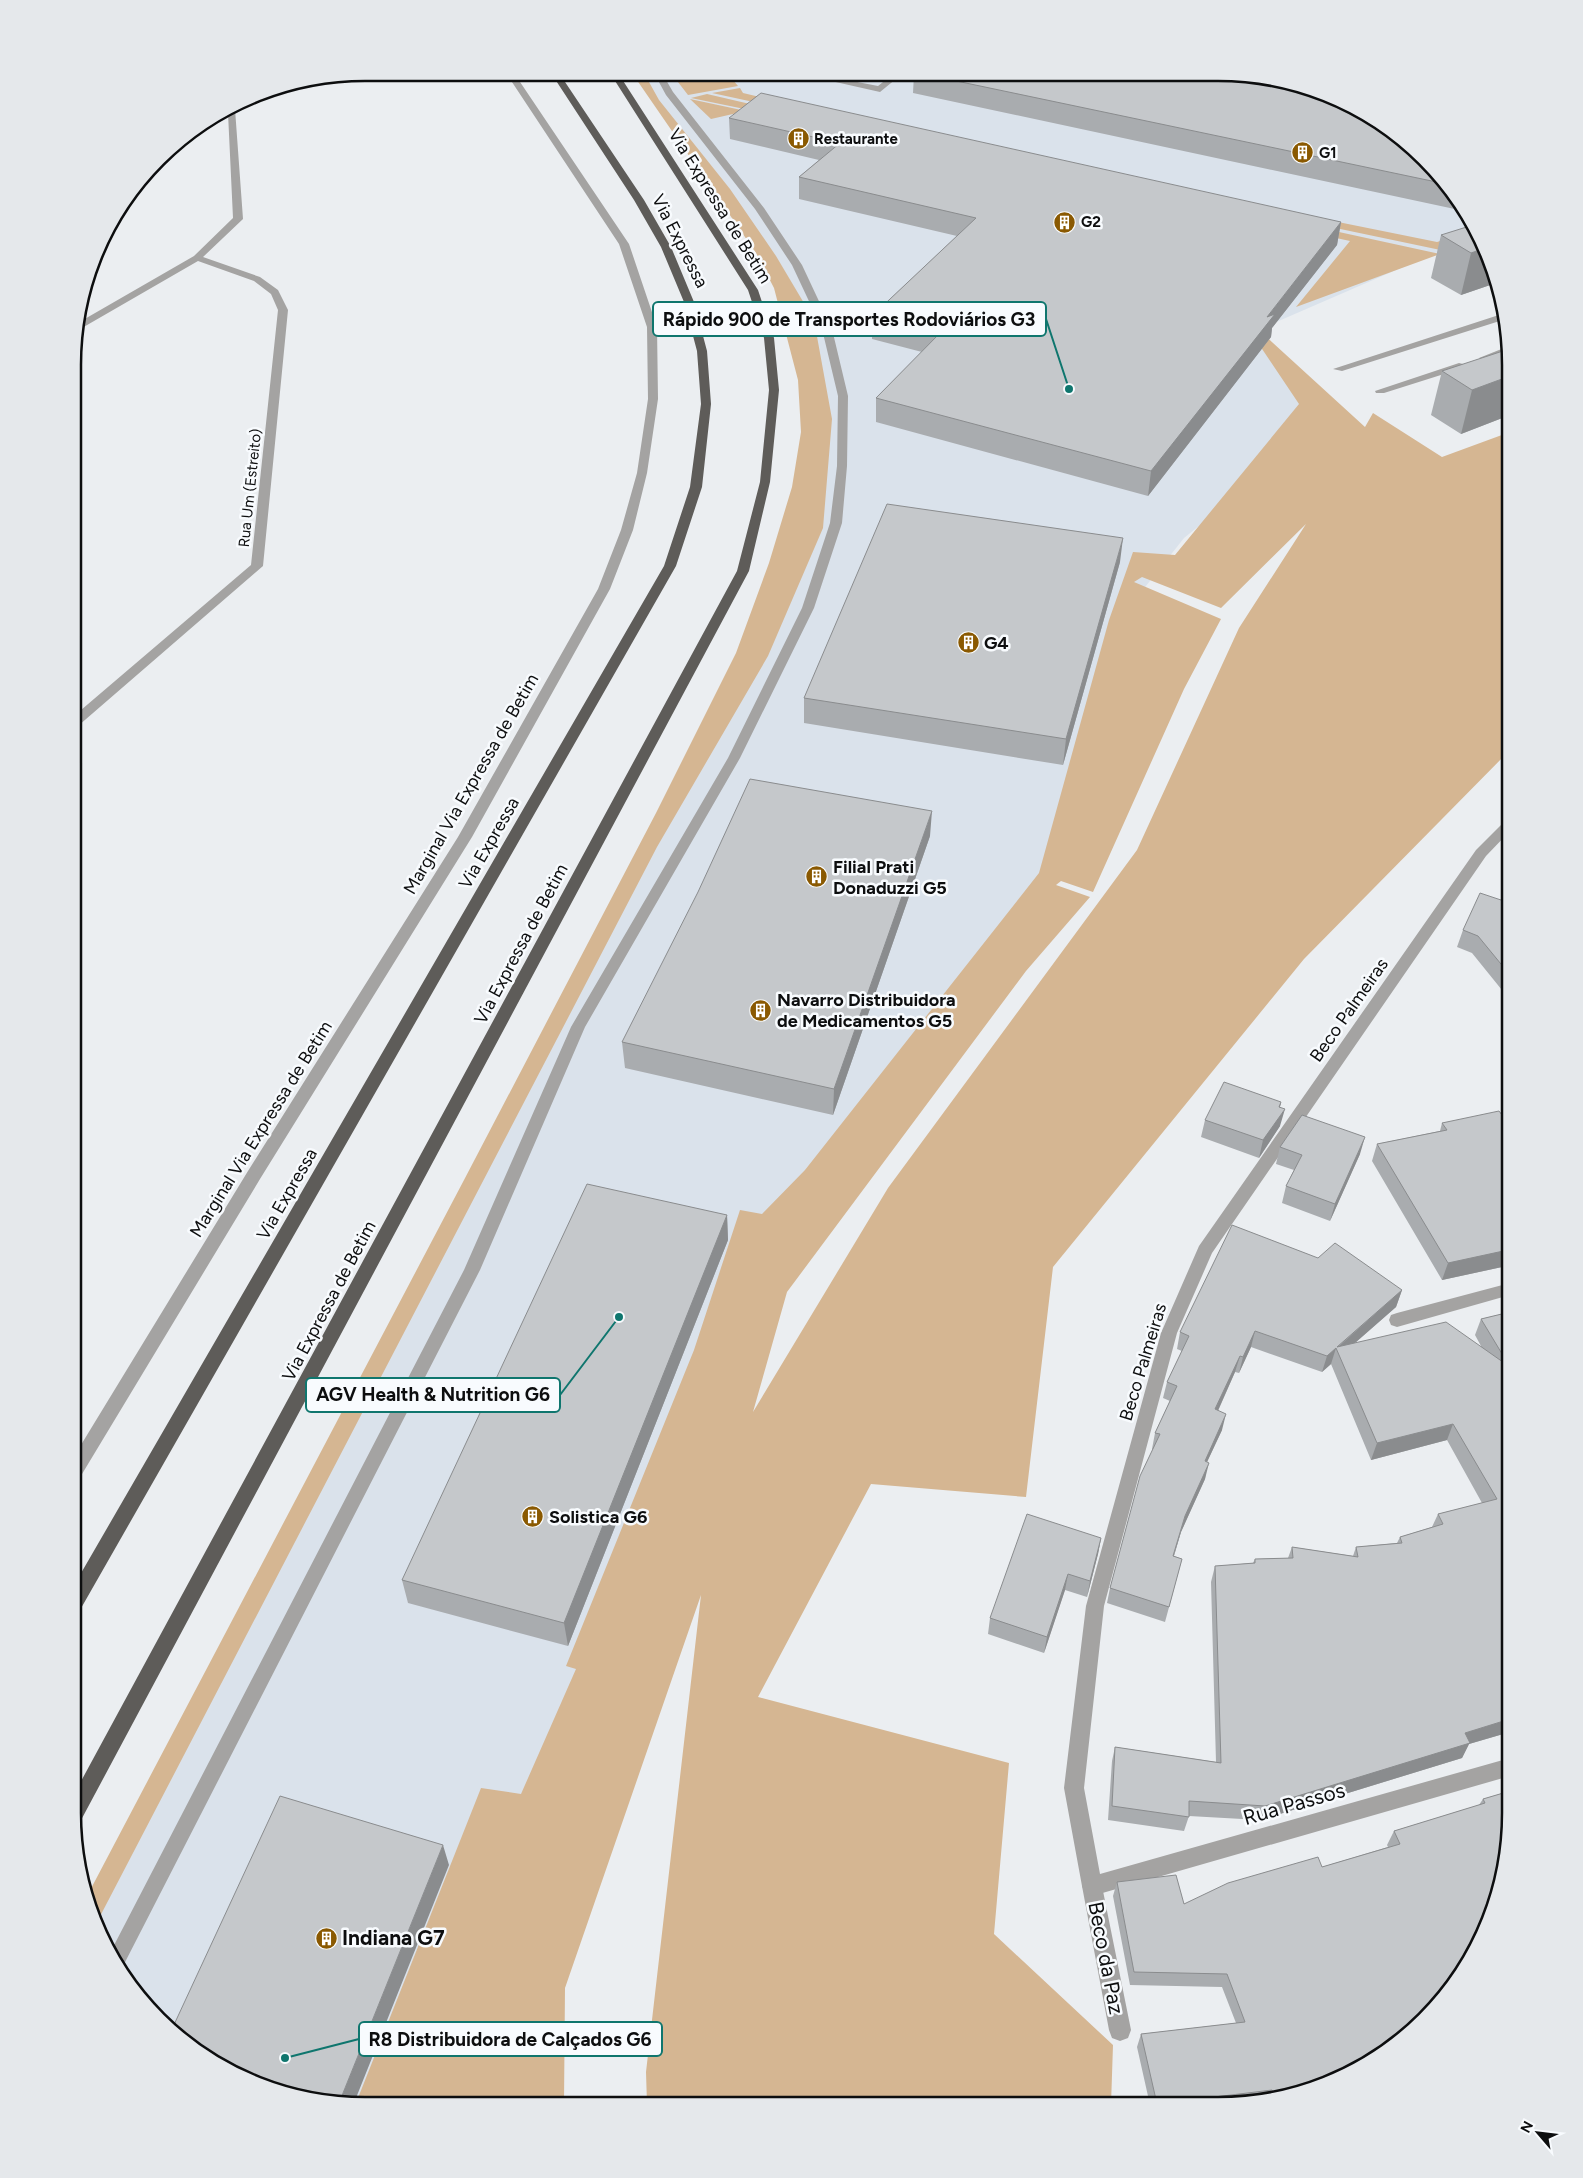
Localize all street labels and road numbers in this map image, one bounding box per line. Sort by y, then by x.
street label: Via Expressa de Betim [664,125,776,287]
street label: Via Expressa [647,191,713,291]
street label: Rua Um (Estreito) [235,428,265,548]
street label: Marginal Via Expressa de Betim [399,670,543,898]
street label: Via Expressa [454,793,524,893]
street label: Via Expressa de Betim [469,860,573,1028]
street label: Beco Palmeiras [1305,954,1393,1066]
street label: Marginal Via Expressa de Betim [185,1017,337,1241]
street label: Via Expressa [252,1144,322,1244]
street label: Via Expressa de Betim [277,1217,381,1385]
street label: Beco Palmeiras [1115,1301,1171,1423]
street label: Rua Passos [1240,1777,1348,1830]
street label: Beco da Paz [1083,1899,1130,2016]

